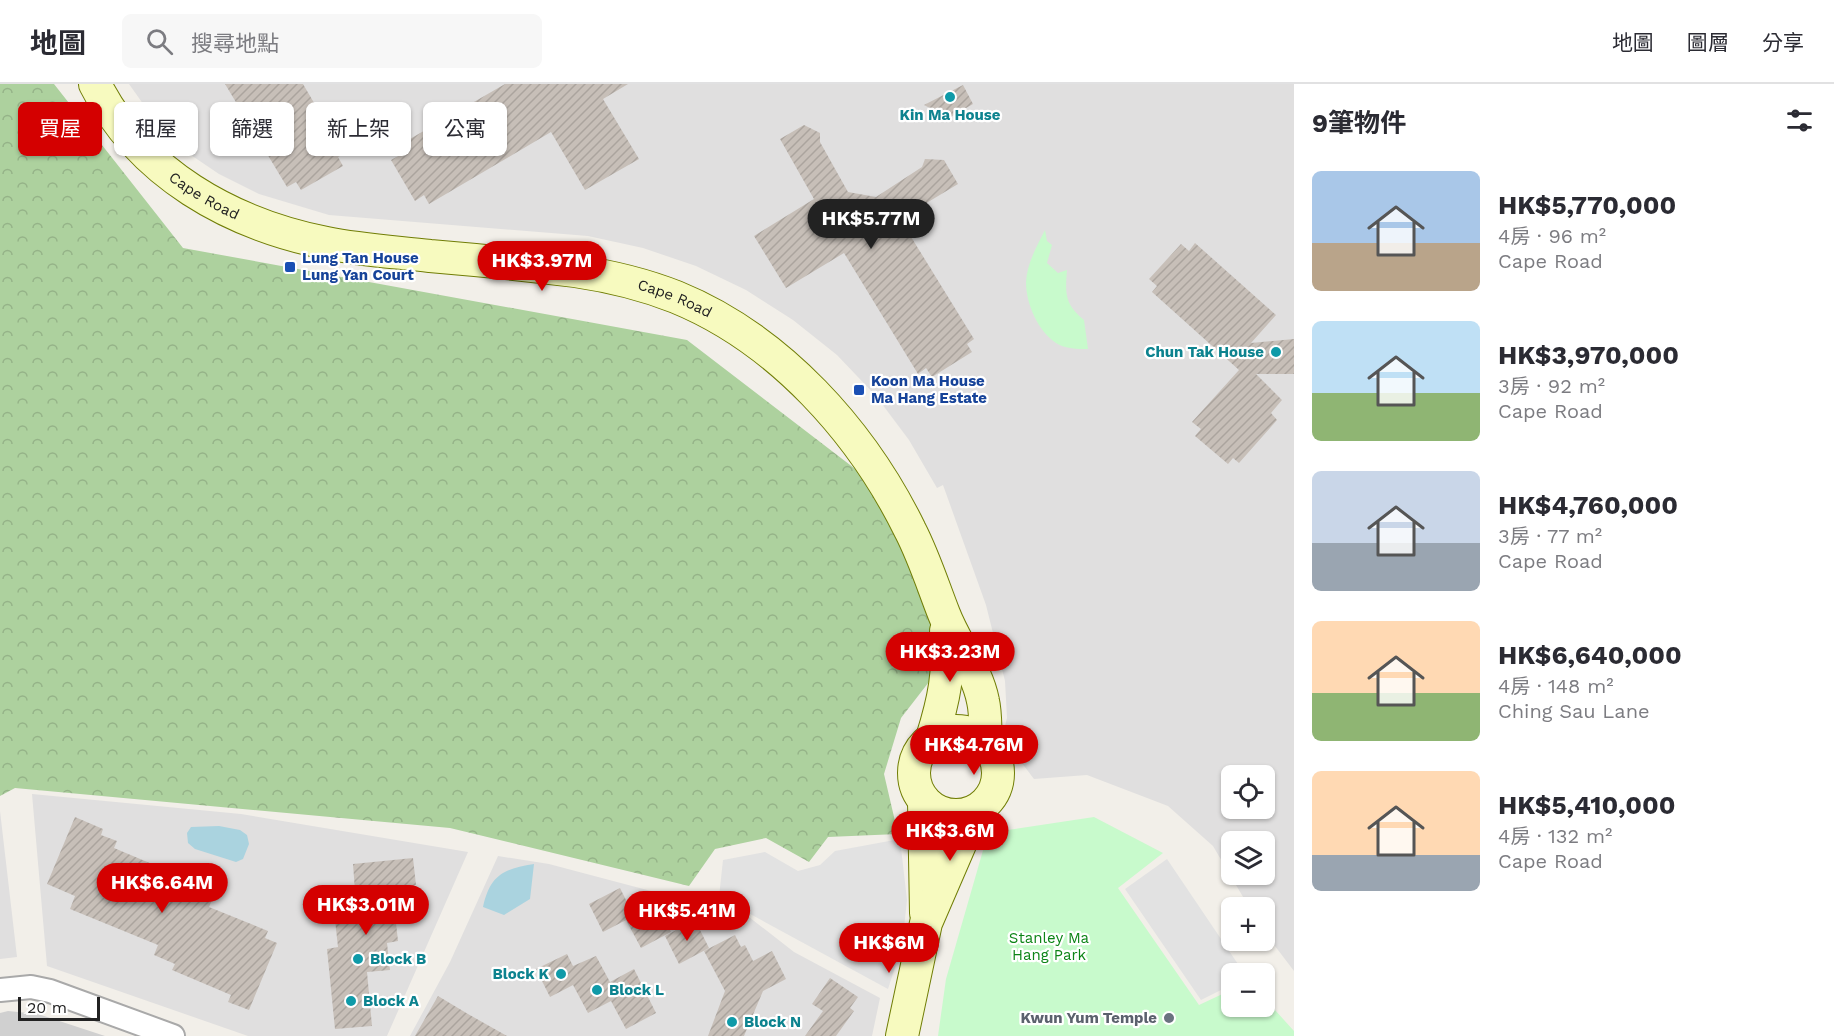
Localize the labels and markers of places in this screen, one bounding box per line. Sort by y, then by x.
marker: Kin Ma House [943,90,957,104]
place label: Kin Ma House [900,106,1001,124]
pin: HK$5.77M [809,199,933,250]
pin: HK$3.97M [480,241,604,292]
place label: Lung Tan House Lung Yan Court [302,249,419,284]
marker: Lung Tan House Lung Yan Court [283,260,297,274]
place label: Chun Tak House [1145,343,1264,361]
marker: Chun Tak House [1269,345,1283,359]
place label: Koon Ma House Ma Hang Estate [871,372,987,407]
marker: Koon Ma House Ma Hang Estate [852,383,866,397]
pin: HK$3.23M [888,632,1012,683]
pin: HK$4.76M [912,725,1036,776]
pin: HK$3.6M [895,811,1005,862]
pin: HK$6.64M [100,863,224,914]
pin: HK$3.01M [304,885,428,936]
pin: HK$5.41M [625,891,749,942]
pin: HK$6M [847,923,931,974]
place label: Block B [370,950,426,968]
marker: Block B [351,952,365,966]
place label: Block K [493,965,550,983]
marker: Block K [554,967,568,981]
place label: Block L [609,981,664,999]
marker: Block L [590,983,604,997]
place label: Block A [363,992,420,1010]
marker: Block A [344,994,358,1008]
place label: Kwun Yum Temple [1020,1009,1157,1027]
marker: Kwun Yum Temple [1162,1011,1176,1025]
place label: Block N [744,1013,801,1031]
marker: Block N [725,1015,739,1029]

